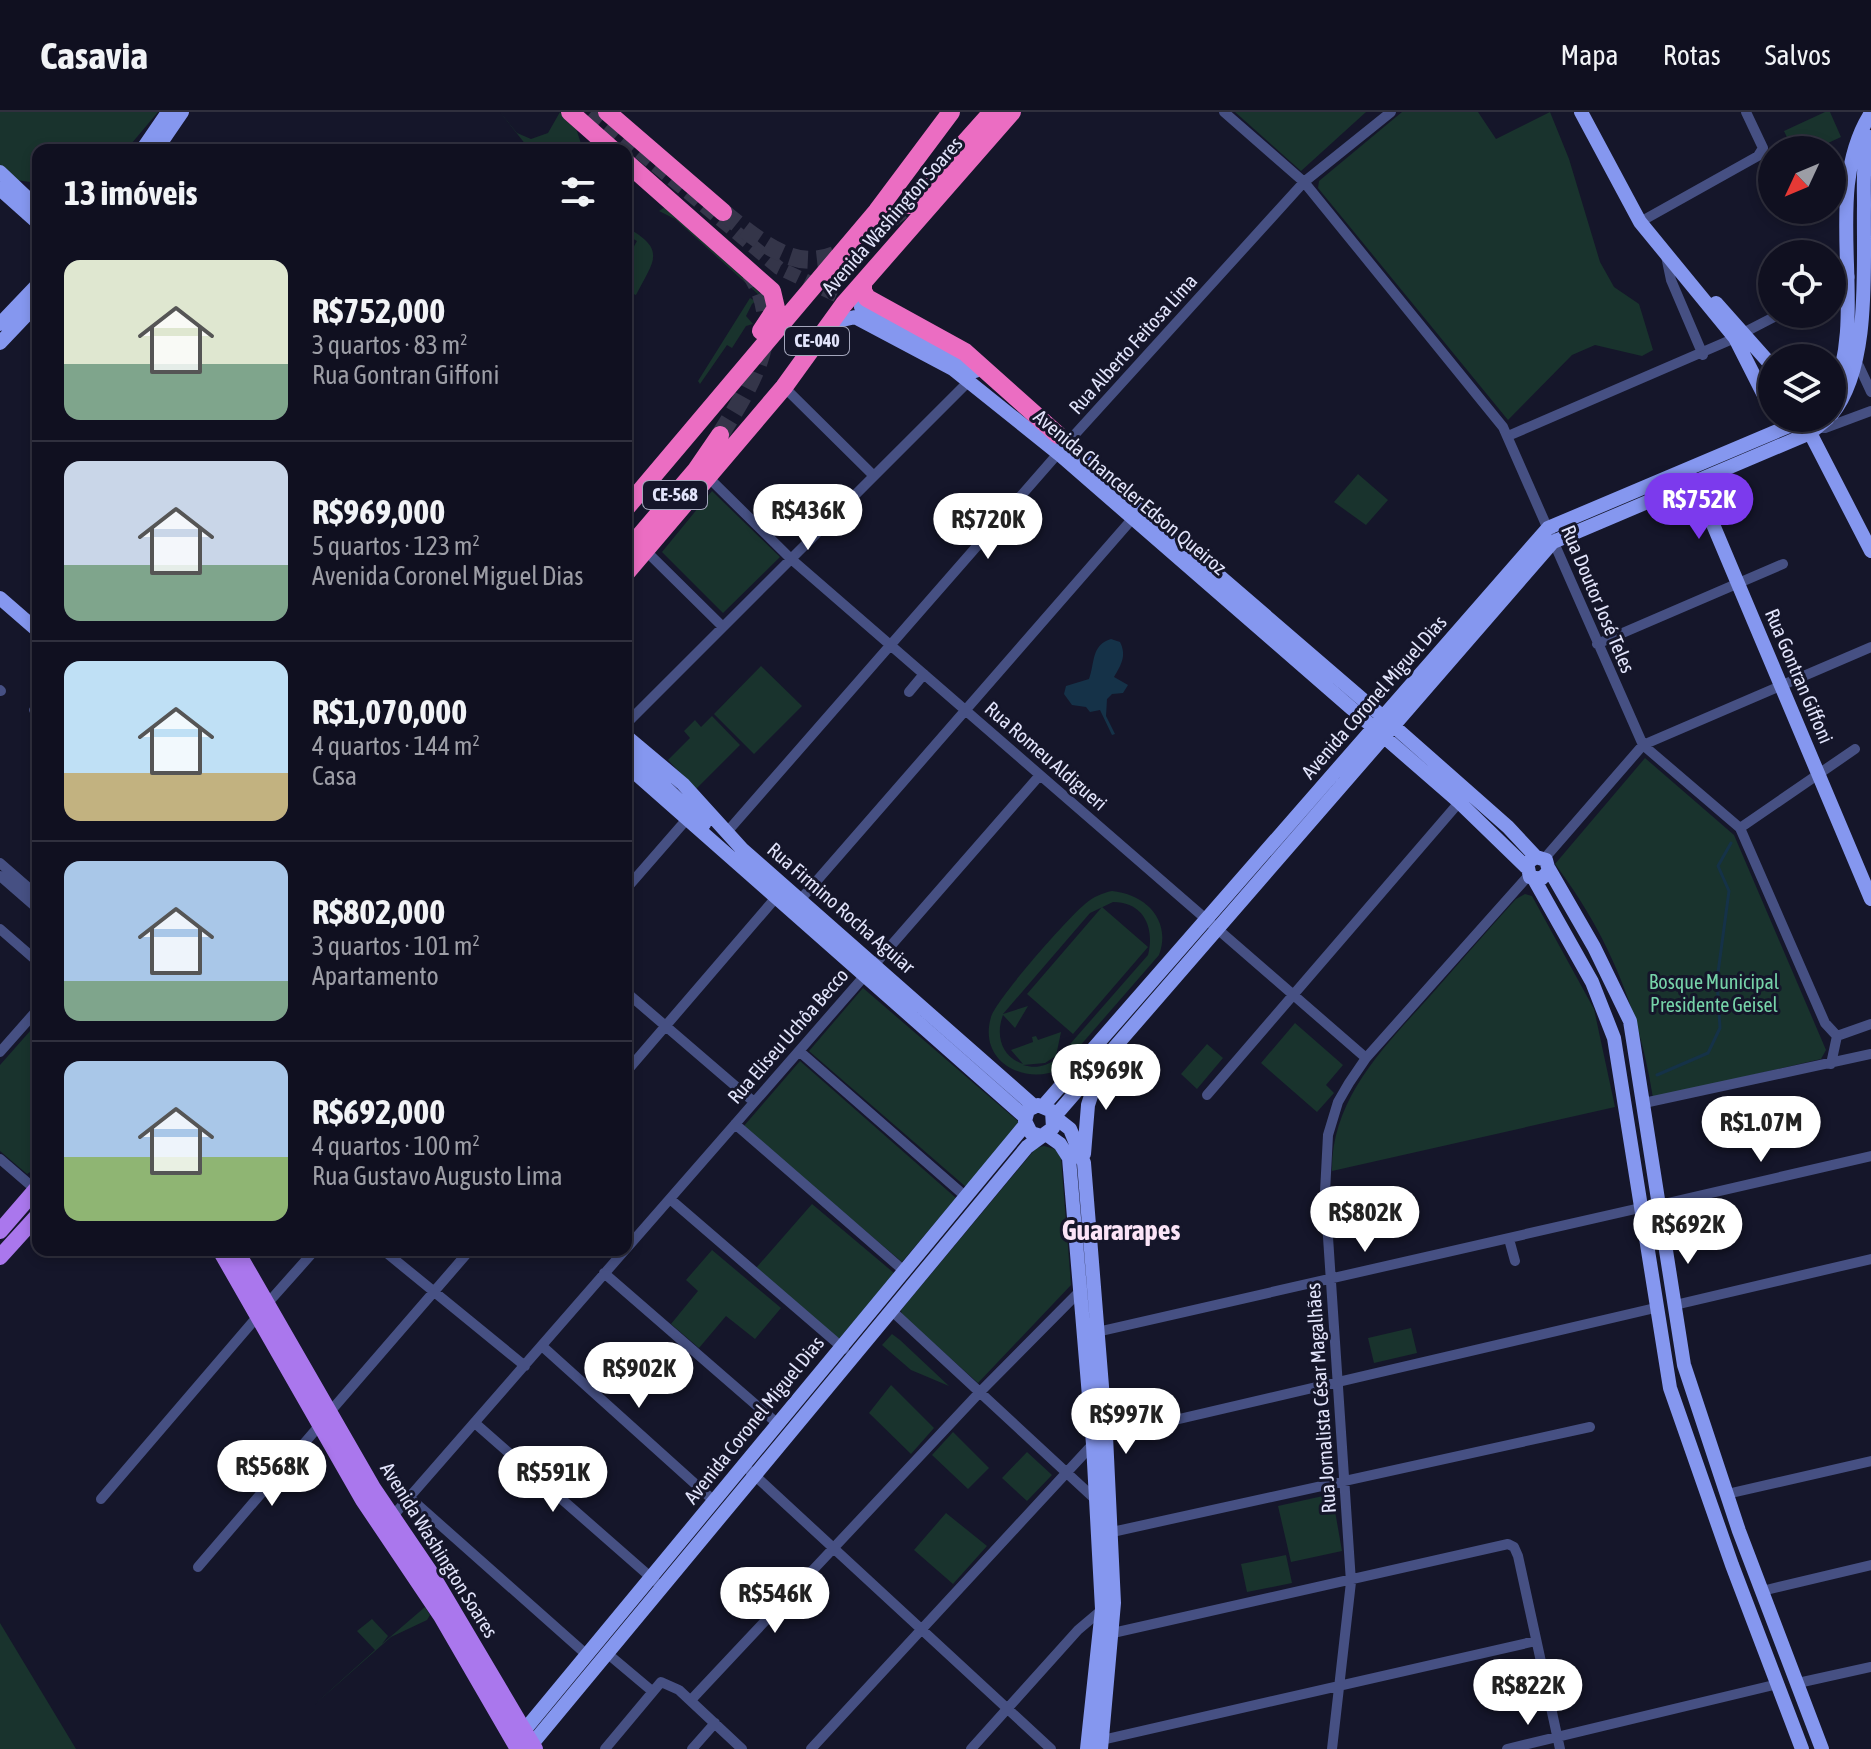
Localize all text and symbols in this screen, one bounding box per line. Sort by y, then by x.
text: Casavia [40,34,148,77]
text: Mapa [1561,39,1619,71]
text: Rotas [1663,39,1721,71]
text: Salvos [1765,39,1831,71]
street label: Avenida Washington Soares [817,132,967,299]
north arrow [1758,136,1846,224]
map controls [1758,136,1846,432]
icon: filters [556,170,600,214]
text: 13 imóveis [64,173,197,212]
button: locate [1758,240,1846,328]
street label: Rua Alberto Feitosa Lima [1064,269,1201,418]
text: R$752,000 [312,291,445,330]
icon: home [128,292,224,388]
road number: CE-040 [785,327,849,355]
text: 3 quartos · 83 m² [312,330,467,360]
button: layers [1758,344,1846,432]
text: Rua Gontran Giffoni [312,360,499,390]
street label: Avenida Chanceler Edson Queiroz [1029,404,1231,579]
pin: R$752K [1634,473,1764,541]
road number: CE-568 [643,481,707,509]
pin: R$436K [743,484,873,552]
text: R$752K [1662,484,1736,514]
text: R$969,000 [312,492,445,531]
icon: home [128,493,224,589]
pin: R$720K [923,493,1053,561]
text: R$436K [771,495,845,525]
text: R$720K [951,504,1025,534]
street label: Rua Doutor José Teles [1557,522,1640,676]
text: 5 quartos · 123 m² [312,531,480,561]
text: Avenida Coronel Miguel Dias [312,561,583,591]
street label: Rua Gontran Giffoni [1761,605,1838,747]
street label: Avenida Coronel Miguel Dias [1296,610,1451,783]
text: R$1,070,000 [312,692,467,731]
icon: home [128,693,224,789]
street label: Rua Romeu Aldigueri [981,696,1112,815]
text: 4 quartos · 144 m² [312,731,480,761]
text: Casa [312,761,357,791]
street label: Rua Firmino Rocha Aguiar [763,837,920,979]
text: R$802,000 [312,892,445,931]
icon: home [128,893,224,989]
text: 3 quartos · 101 m² [312,931,480,961]
text: Apartamento [312,961,439,991]
street label: Rua Eliseu Uchôa Becco [723,963,853,1108]
park label: Bosque Municipal Presidente Geisel [1649,970,1780,1016]
pin: R$969K [1041,1044,1171,1112]
text: R$969K [1069,1055,1143,1085]
text: R$692,000 [312,1092,445,1131]
icon: home [128,1093,224,1189]
pin: R$1.07M [1687,1096,1835,1164]
text: R$1.07M [1720,1107,1802,1137]
text: 4 quartos · 100 m² [312,1131,480,1161]
text: Rua Gustavo Augusto Lima [312,1161,563,1191]
pin: R$802K [1300,1186,1430,1254]
text: R$802K [1328,1197,1402,1227]
pin: R$692K [1623,1198,1753,1266]
text: R$692K [1651,1209,1725,1239]
district label: Guararapes [1062,1214,1180,1246]
street label: Rua Jornalista César Magalhães [1301,1282,1340,1514]
street label: Avenida Coronel Miguel Dias [679,1331,828,1508]
pin: R$902K [574,1342,704,1410]
text: R$902K [602,1353,676,1383]
pin: R$997K [1061,1388,1191,1456]
text: R$997K [1089,1399,1163,1429]
pin: R$568K [207,1440,337,1508]
pin: R$591K [488,1446,618,1514]
text: R$568K [235,1451,309,1481]
text: R$591K [516,1457,590,1487]
street label: Avenida Washington Soares [376,1458,503,1642]
pin: R$546K [710,1567,840,1635]
text: R$546K [738,1578,812,1608]
pin: R$822K [1463,1659,1593,1727]
text: R$822K [1491,1670,1565,1700]

